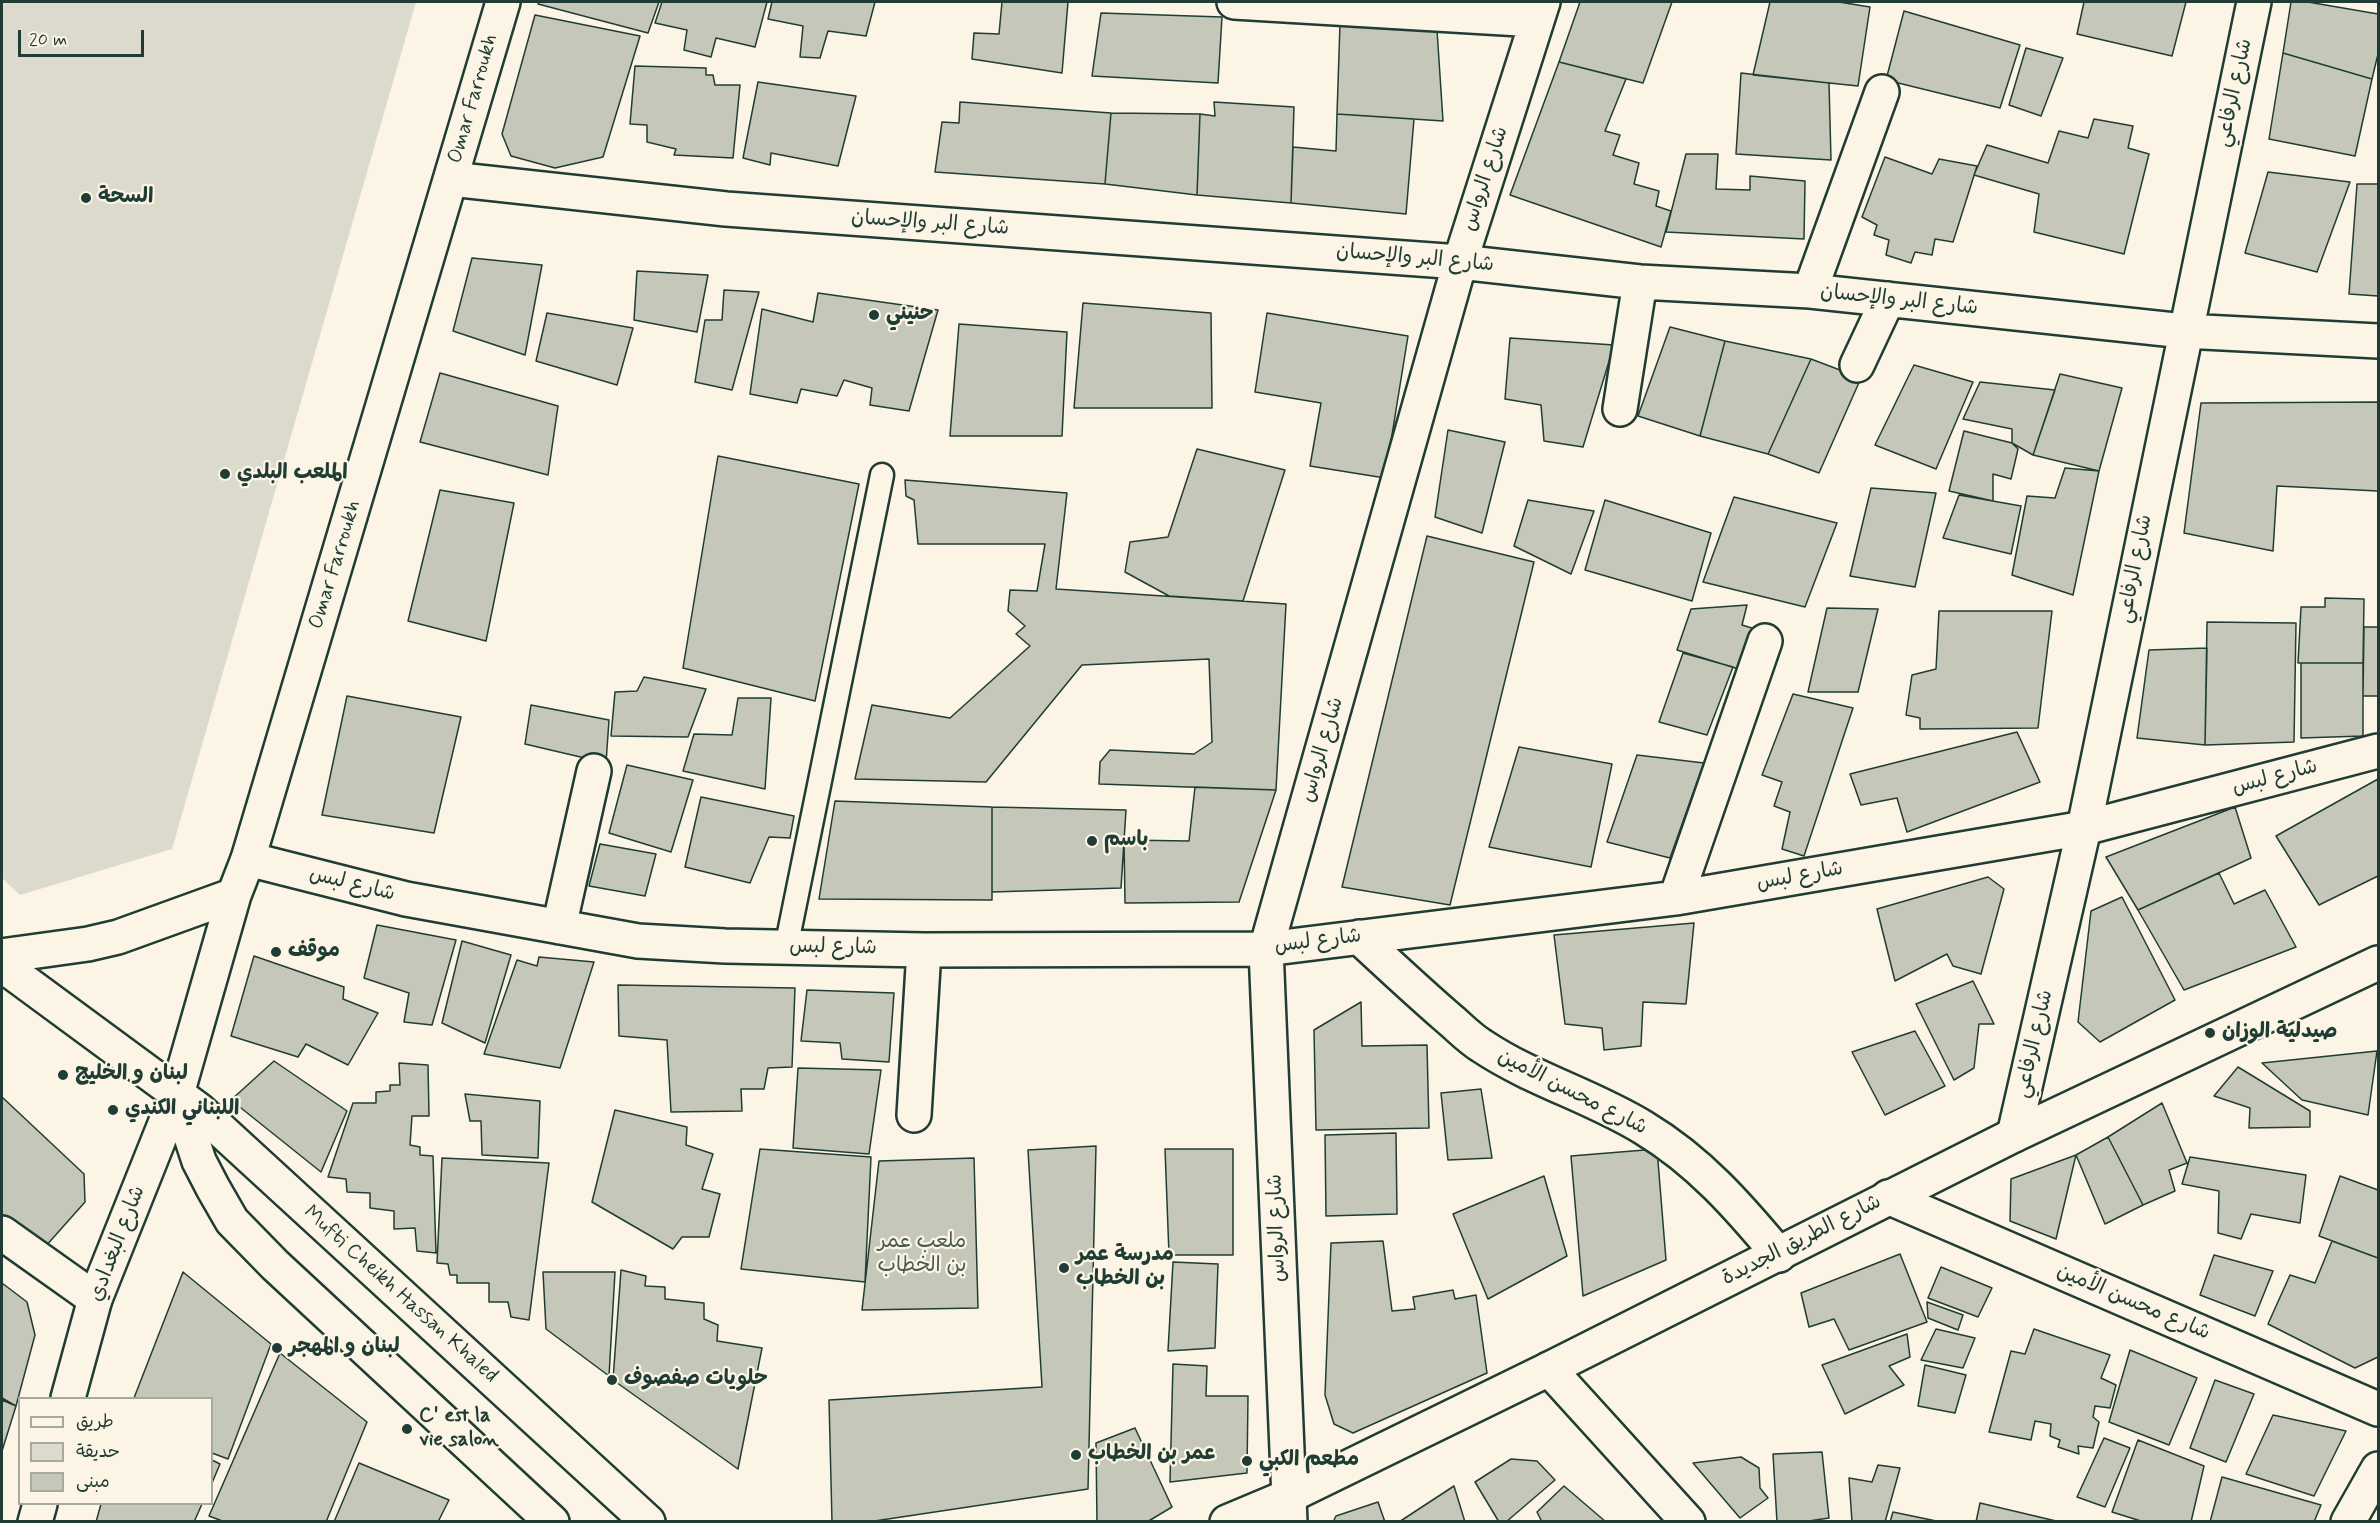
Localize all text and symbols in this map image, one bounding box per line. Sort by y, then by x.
scale bar [21,18,147,56]
text: 20 m [29,28,67,52]
street label: Omar Farroukh [444,31,504,167]
street label: شارع الرفاعي [2211,37,2259,149]
street label: شارع الرواس [1457,124,1515,234]
place label: السحة [98,185,153,211]
marker: السحة [79,191,93,205]
street label: شارع البر والإحسان [850,206,1010,242]
street label: شارع البر والإحسان [1335,240,1495,278]
street label: شارع البر والإحسان [1819,280,1979,322]
place label: حنيني [886,302,934,328]
marker: حنيني [867,308,881,322]
place label: الملعب البلدي [237,461,348,487]
marker: الملعب البلدي [218,467,232,481]
street label: Omar Farroukh [304,498,368,632]
street label: شارع الرفاعي [2113,513,2159,625]
street label: شارع الرواس [1296,694,1350,806]
street label: شارع لبس [2230,755,2320,801]
place label: باسم [1104,828,1148,854]
marker: باسم [1085,834,1099,848]
street label: شارع لبس [1755,857,1845,897]
street label: شارع لبس [307,862,397,908]
street label: شارع لبس [1273,924,1363,960]
street label: شارع لبس [789,935,877,961]
place label: موقف [288,939,340,965]
marker: موقف [269,945,283,959]
street label: شارع الرفاعي [2010,988,2060,1100]
place label: صيدلية الوزان [2222,1020,2337,1046]
marker: صيدلية الوزان [2203,1026,2217,1040]
street label: شارع محسن الأمين [1493,1044,1651,1142]
place label: لبنان و الخليج [75,1062,188,1088]
marker: لبنان و الخليج [56,1068,70,1082]
place label: اللبناني الكندي [125,1097,239,1123]
marker: اللبناني الكندي [106,1103,120,1117]
street label: شارع الرواس [1264,1173,1292,1283]
street label: شارع البغدادي [84,1183,152,1305]
street label: شارع الطريق الجديدة [1718,1190,1886,1292]
street label: Mufti Cheikh Hassan Khaled [298,1201,502,1389]
park label: ملعب عمر بن الخطاب [877,1230,967,1280]
place label: مدرسة عمر بن الخطاب [1076,1243,1174,1293]
street label: شارع محسن الأمين [2052,1259,2214,1347]
marker: مدرسة عمر بن الخطاب [1057,1261,1071,1275]
place label: لبنان و المهجر [289,1335,400,1361]
marker: لبنان و المهجر [270,1341,284,1355]
place label: حلويات صفصوف [624,1367,768,1393]
marker: حلويات صفصوف [605,1373,619,1387]
legend [18,1397,213,1505]
place label: C' est la vie salon [419,1404,499,1454]
text: طريق [76,1410,114,1434]
marker: C' est la vie salon [400,1422,414,1436]
text: حديقة [76,1440,120,1464]
place label: عمر بن الخطاب [1088,1442,1215,1468]
marker: عمر بن الخطاب [1069,1448,1083,1462]
place label: مطعم الكبي [1259,1448,1359,1474]
marker: مطعم الكبي [1240,1454,1254,1468]
text: مبنى [76,1470,110,1494]

